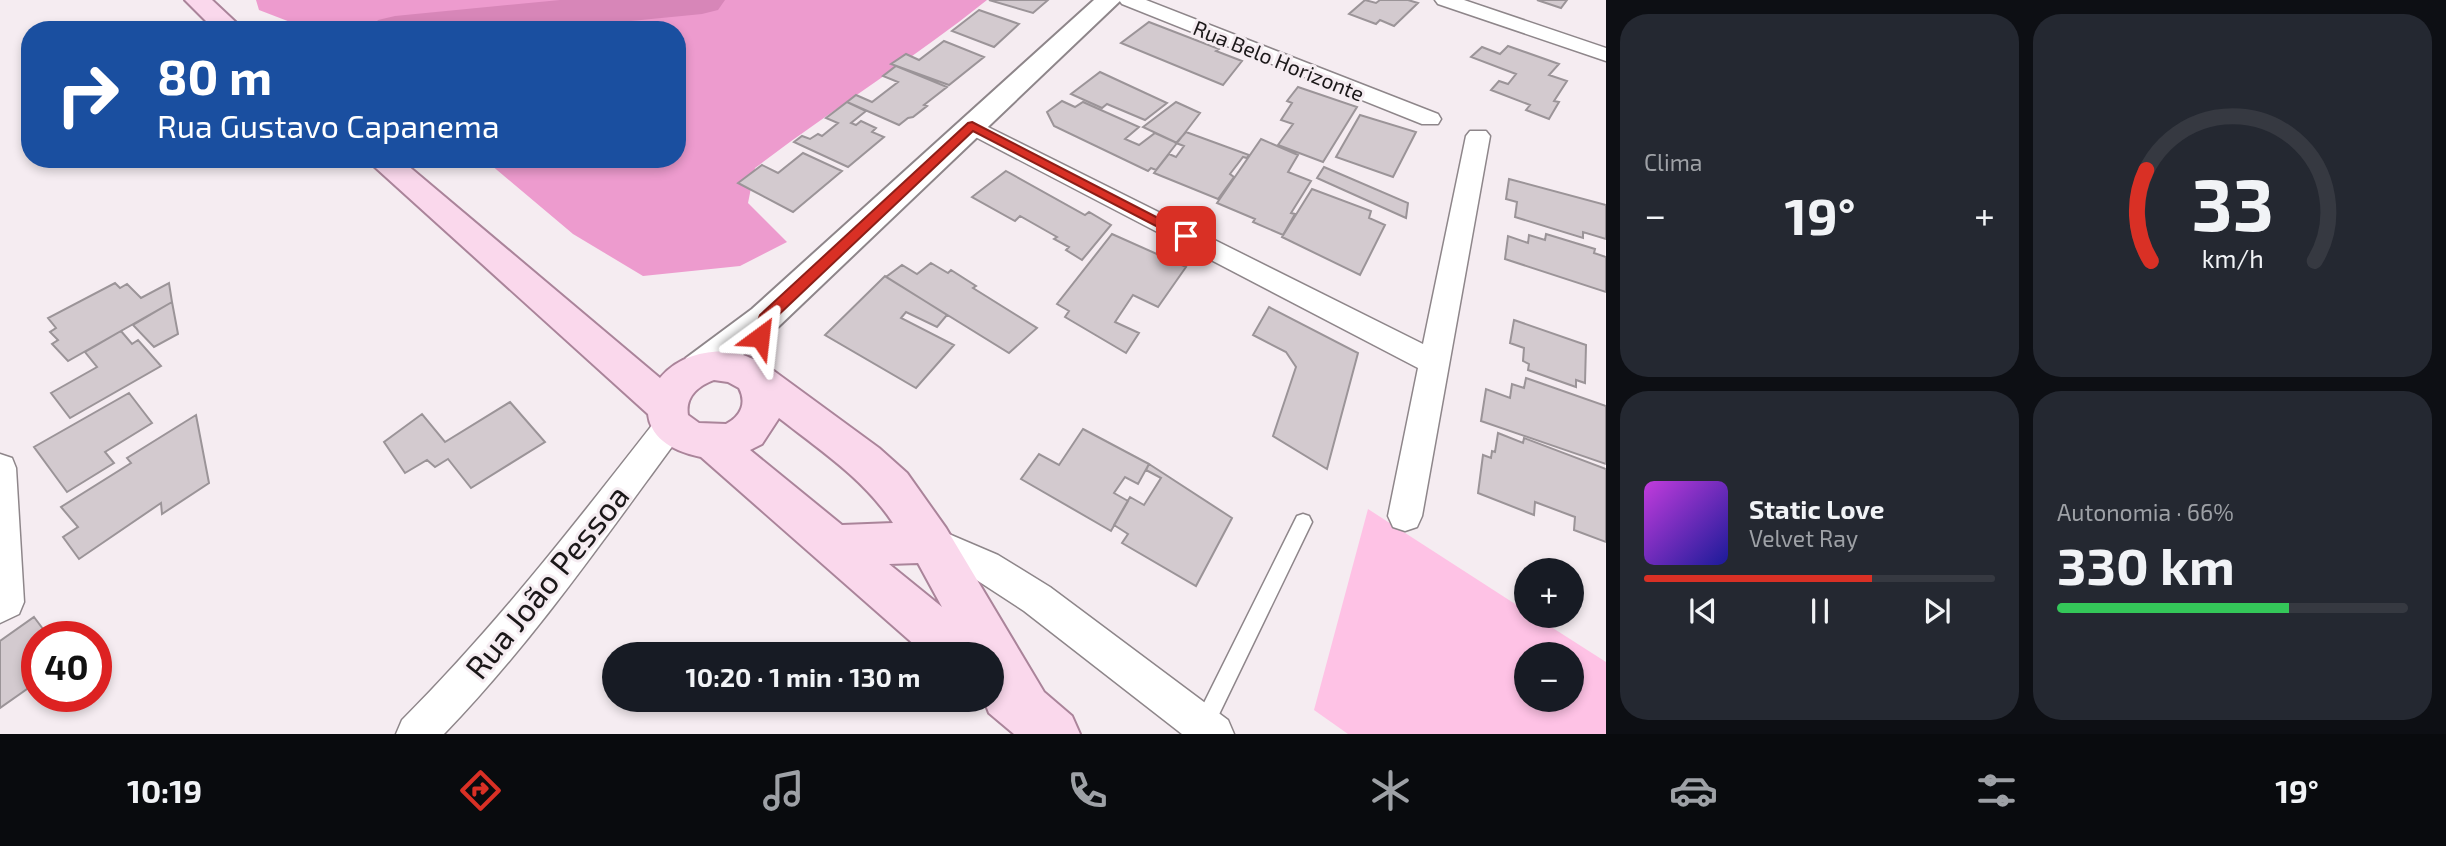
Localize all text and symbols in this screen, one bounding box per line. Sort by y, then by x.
street label: Rua Belo Horizonte [1190,14,1368,106]
text: 80 m [157,46,272,105]
icon: right [42,49,133,140]
text: Rua Gustavo Capanema [157,106,499,144]
text: Clima [1644,148,1702,176]
text: 33 [2191,159,2274,247]
text: 19° [1785,183,1856,245]
text: − [1644,191,1666,237]
text: + [1974,191,1995,237]
pin [1156,206,1216,266]
icon: arrive [1167,217,1205,255]
text: km/h [2201,243,2264,273]
position arrow [723,300,797,374]
street label: Rua João Pessoa [456,477,636,685]
text: Static Love [1749,493,1885,524]
text: Autonomia · 66% [2057,498,2234,526]
text: Velvet Ray [1749,524,1858,552]
text: 330 km [2057,533,2235,595]
map controls [1514,558,1584,712]
button: + [1514,558,1584,628]
icon: previous [1684,592,1722,630]
icon: pause [1801,592,1839,630]
icon: next [1918,592,1956,630]
speed limit sign: 40 [21,621,112,712]
button: − [1514,642,1584,712]
text: 10:20 · 1 min · 130 m [686,661,920,692]
icon: directions [456,766,505,815]
icon: music [759,766,808,815]
icon: phone [1063,766,1112,815]
icon: climate [1366,766,1415,815]
icon: car [1669,766,1718,815]
icon: filters [1972,766,2021,815]
text: 10:19 [127,771,202,809]
text: 19° [2275,771,2319,809]

